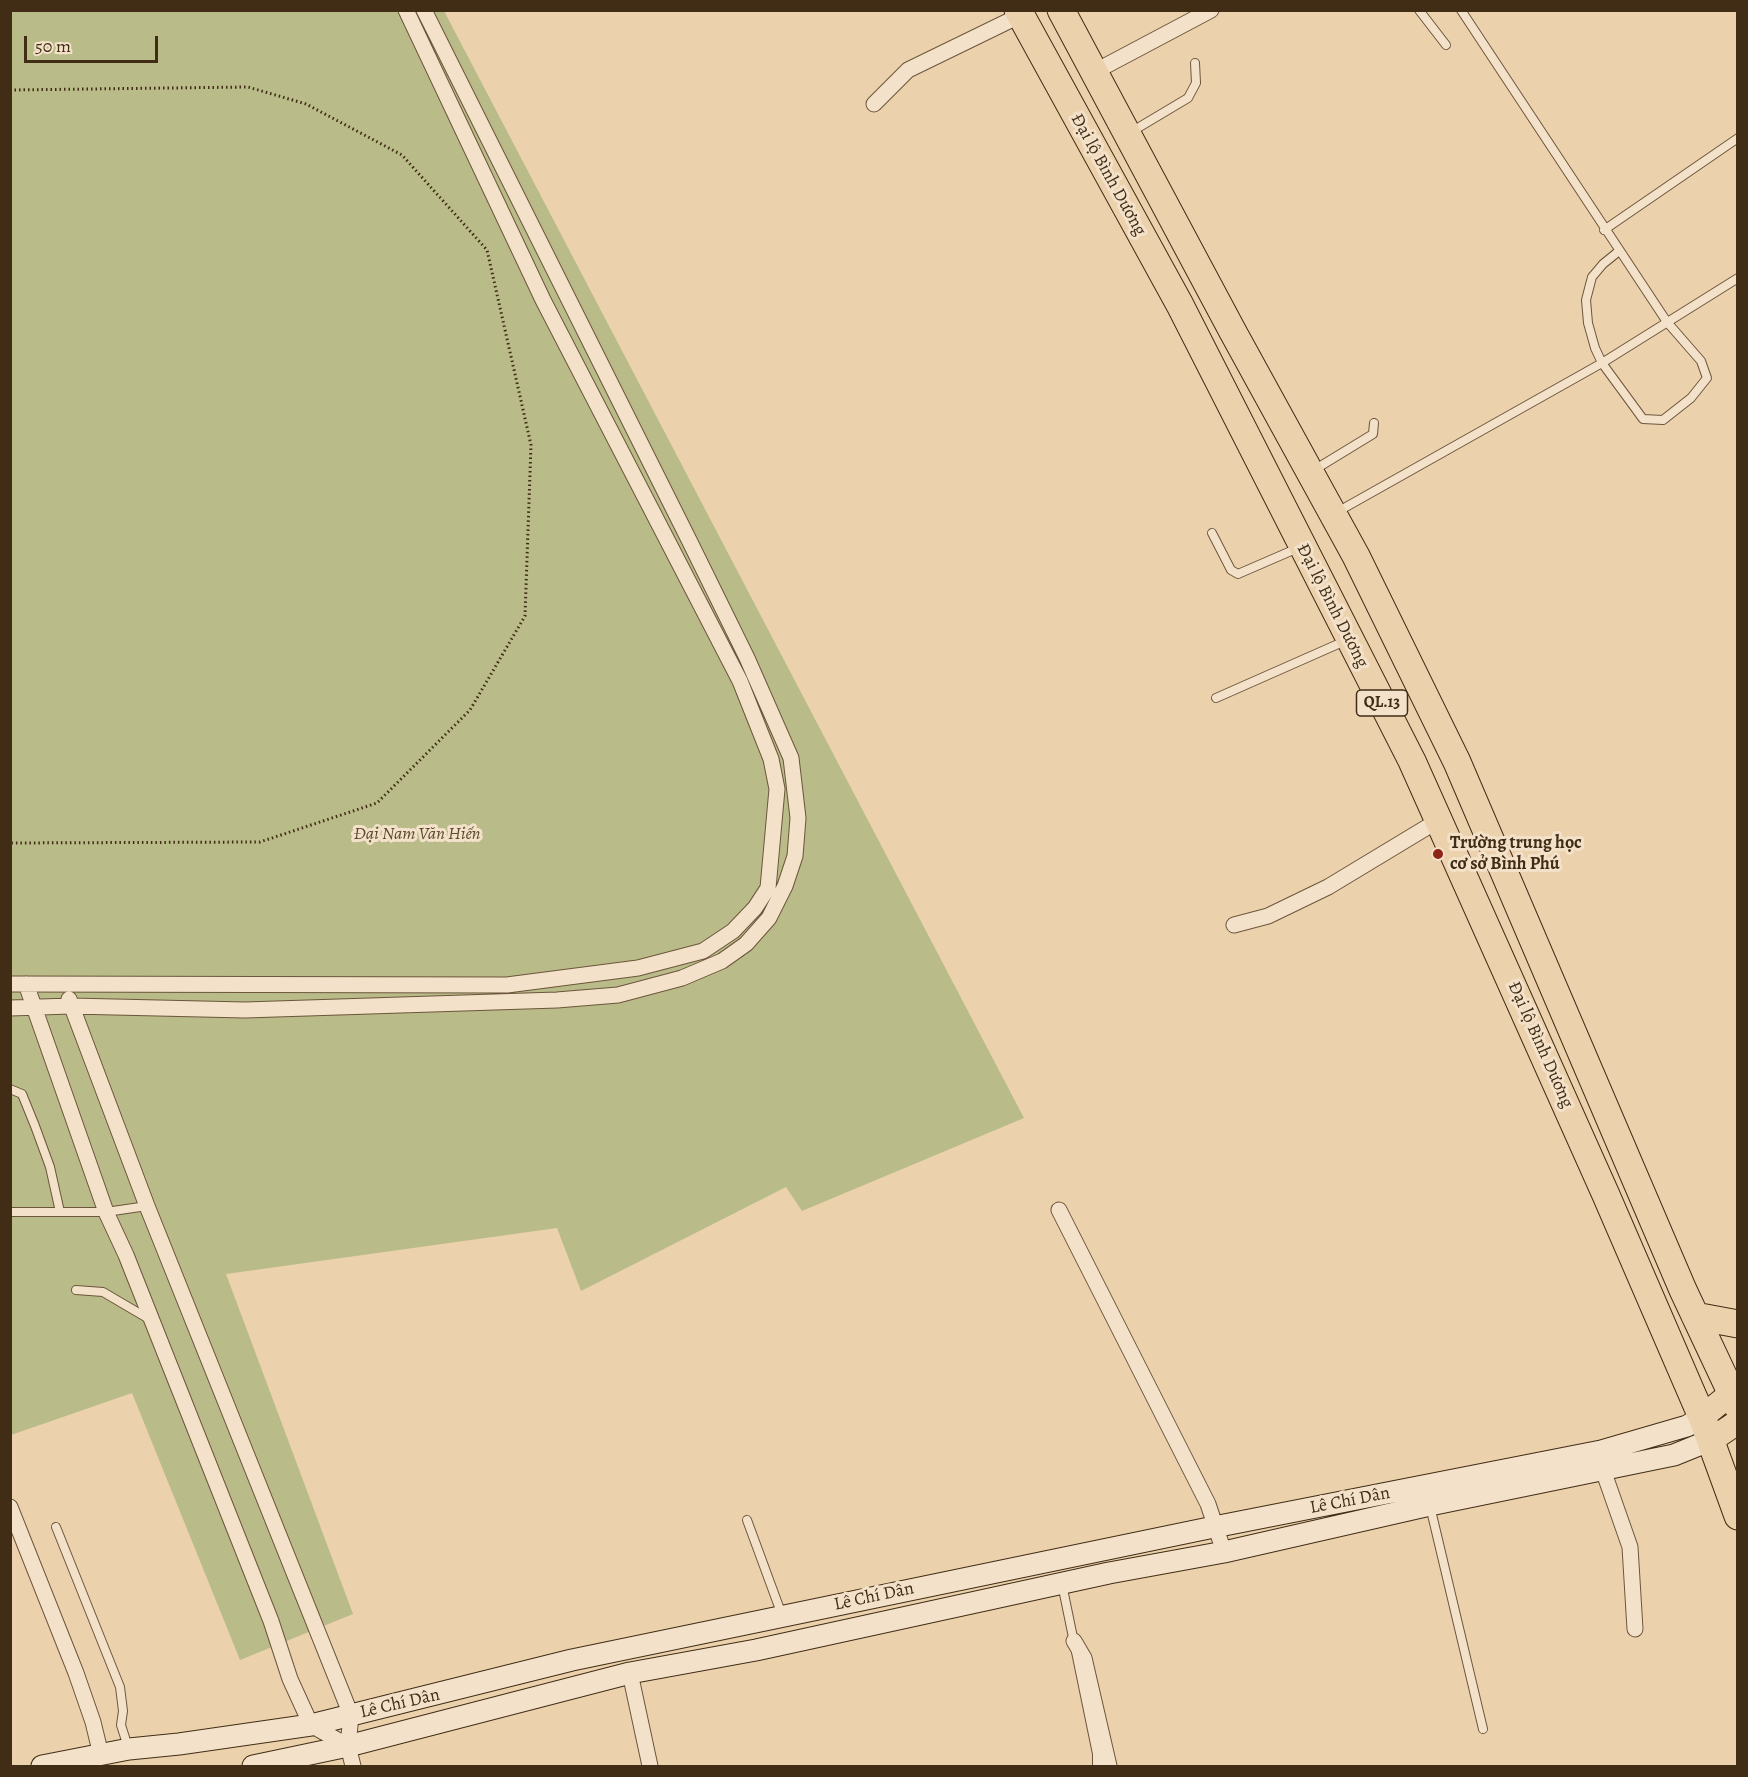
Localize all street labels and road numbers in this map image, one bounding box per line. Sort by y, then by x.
street label: Đại lộ Bình Dương [1066,110,1150,240]
street label: Đại lộ Bình Dương [1291,540,1373,672]
road number: QL.13 [1356,690,1408,716]
street label: Đại lộ Bình Dương [1502,978,1578,1112]
street label: Lê Chí Dân [1308,1483,1392,1519]
street label: Lê Chí Dân [832,1578,916,1616]
street label: Lê Chí Dân [358,1684,442,1724]

